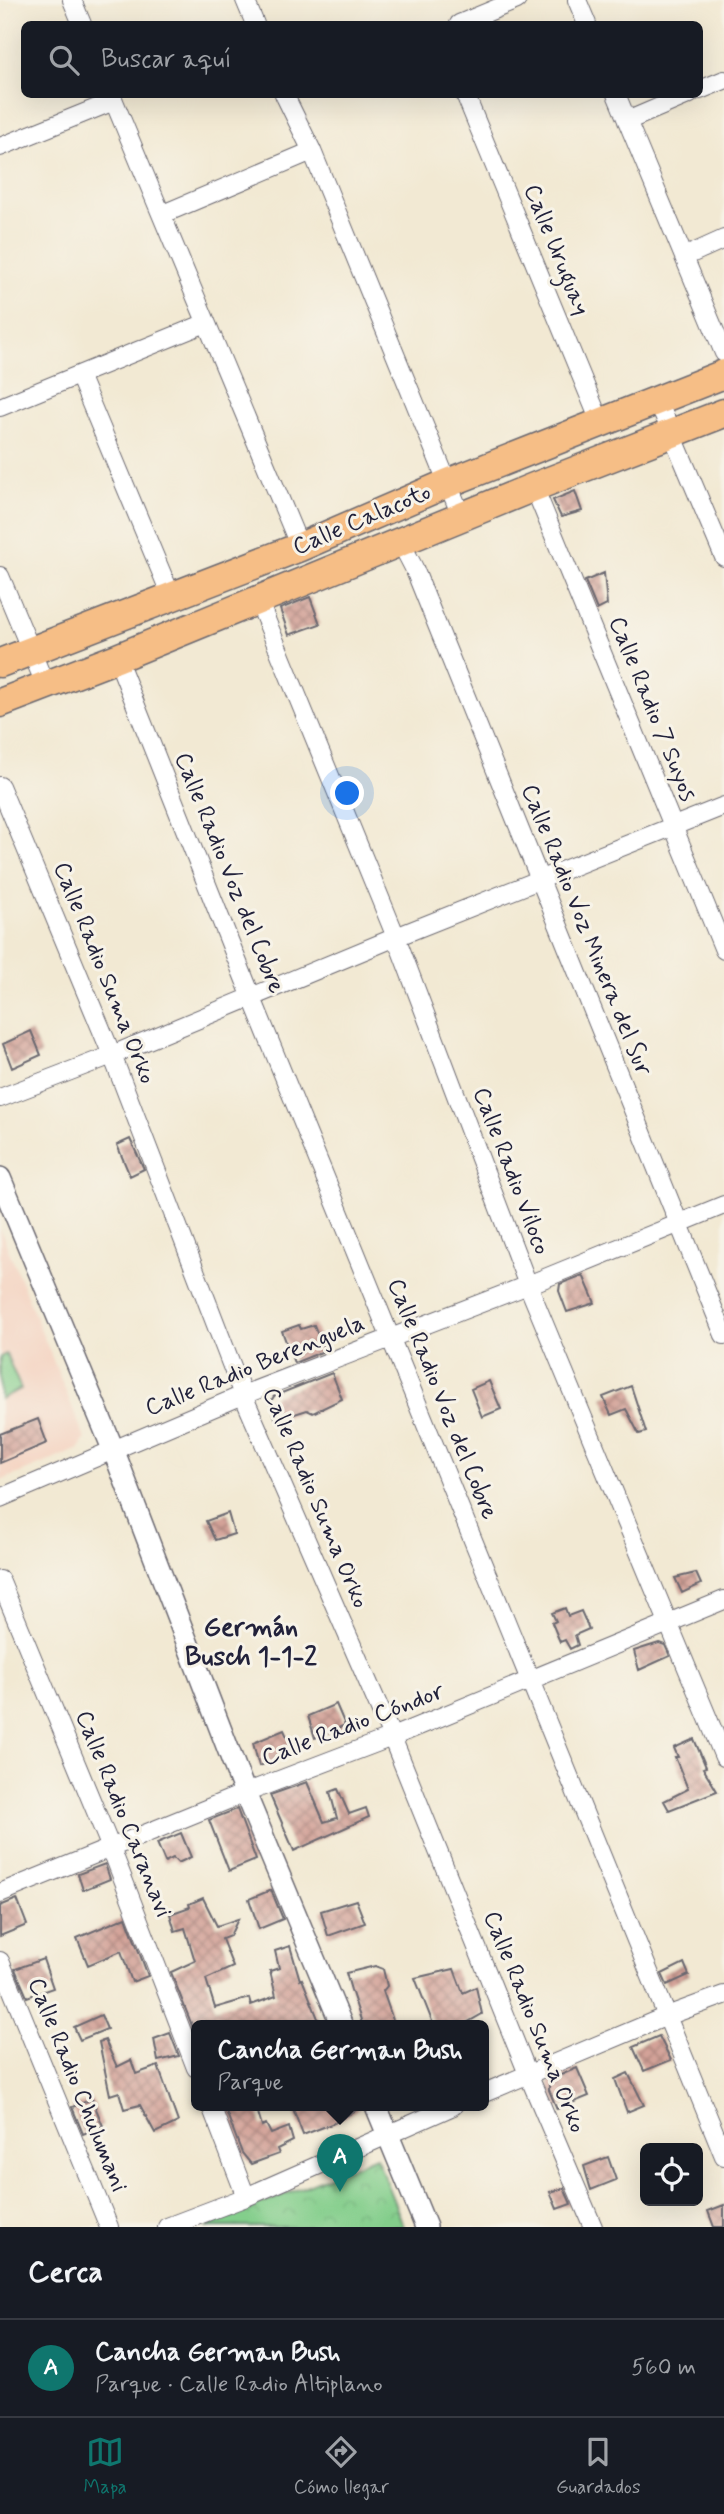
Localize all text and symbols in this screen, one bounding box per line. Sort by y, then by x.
search box [21,21,703,98]
icon: search [45,41,83,79]
text: Buscar aquí [101,43,232,77]
street label: Calle Uruguay [513,180,596,321]
street label: Calle Calacoto [288,477,436,563]
street label: Calle Radio 7 Suyos [601,612,703,806]
street label: Calle Radio Voz del Cobre [166,748,292,998]
your location [330,776,364,810]
street label: Calle Radio Voz Minera del Sur [513,780,659,1081]
street label: Calle Radio Suma Orko [45,857,163,1089]
street label: Calle Radio Viloco [465,1083,557,1259]
street label: Calle Radio Voz del Cobre [379,1274,505,1524]
street label: Calle Radio Berenguela [141,1308,369,1424]
street label: Calle Radio Suma Orko [254,1383,376,1613]
district label: Germán Busch 1-1-2 [185,1611,317,1675]
street label: Calle Radio Cóndor [257,1676,449,1774]
street label: Calle Radio Caranavi [67,1706,179,1922]
street label: Calle Radio Suma Orko [475,1906,593,2138]
street label: Calle Radio Chulumani [20,1973,134,2197]
popup [191,2020,489,2111]
text: Cancha German Bush [217,2034,463,2068]
text: Parque [217,2068,283,2098]
pin: A [317,2134,363,2192]
map controls [640,2143,703,2206]
button: locate [640,2143,703,2206]
text: Cerca [28,2253,103,2292]
text: Cancha German Bush [95,2336,341,2370]
text: A [43,2353,59,2383]
text: 560 m [631,2353,696,2383]
text: Parque · Calle Radio Altiplano [95,2370,383,2400]
tab: Mapa [84,2433,127,2500]
tab: Cómo llegar [294,2433,389,2500]
tab: Guardados [556,2433,640,2500]

